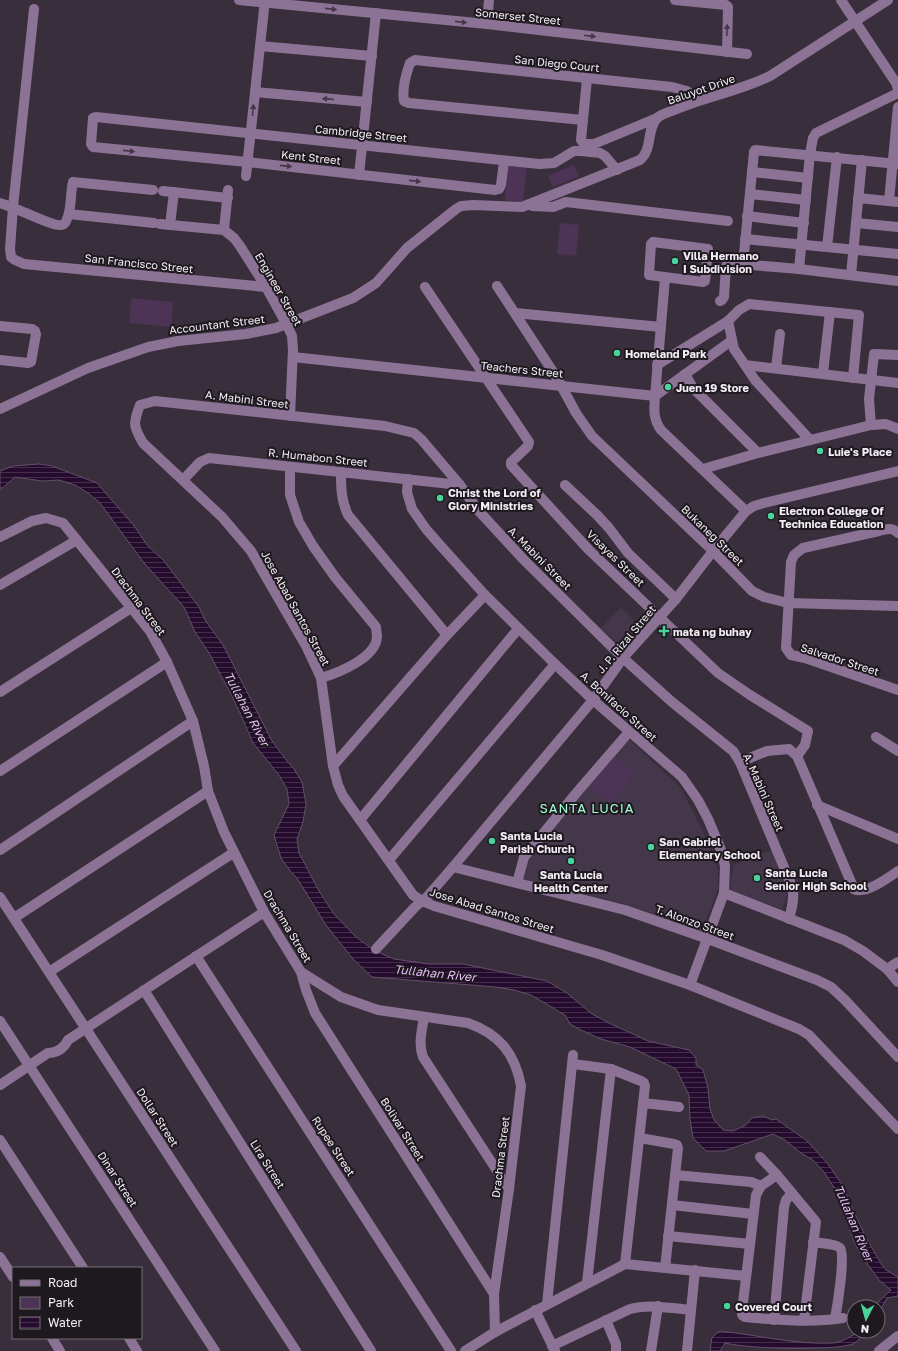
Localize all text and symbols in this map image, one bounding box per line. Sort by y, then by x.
one-way arrow [325,5,337,12]
street label: Somerset Street [475,5,561,27]
one-way arrow [455,18,467,25]
one-way arrow [724,24,731,36]
one-way arrow [584,33,596,39]
street label: San Diego Court [514,52,600,74]
street label: Baluyot Drive [665,71,737,107]
one-way arrow [322,95,334,102]
one-way arrow [250,103,256,116]
street label: Cambridge Street [314,122,408,144]
one-way arrow [123,147,135,154]
street label: Kent Street [280,147,342,167]
one-way arrow [280,163,292,170]
one-way arrow [409,178,421,184]
place label: Villa Hermano I Subdivision [683,249,759,275]
street label: Engineer Street [253,250,305,328]
street label: San Francisco Street [84,251,194,275]
marker: Villa Hermano I Subdivision [670,256,680,266]
street label: Accountant Street [168,312,266,336]
place label: Homeland Park [625,347,707,360]
marker: Homeland Park [612,348,622,358]
street label: Teachers Street [480,358,564,380]
place label: Juen 19 Store [676,381,749,394]
marker: Juen 19 Store [663,382,673,392]
street label: A. Mabini Street [205,387,289,411]
street label: R. Humabon Street [268,445,368,469]
place label: Luie's Place [828,445,892,458]
marker: Luie's Place [815,446,825,456]
place label: Christ the Lord of Glory Ministries [448,486,540,512]
marker: Christ the Lord of Glory Ministries [435,493,445,503]
street label: Bukaneg Street [679,502,747,568]
place label: Electron College Of Technica Education [779,504,884,530]
marker: Electron College Of Technica Education [766,511,776,521]
street label: A. Mabini Street [506,524,574,592]
street label: Visayas Street [584,527,648,589]
street label: Jose Abad Santos Street [259,548,333,668]
street label: Drachma Street [109,564,169,638]
street label: J. P. Rizal Street [594,602,658,676]
marker: mata ng buhay [658,625,670,637]
place label: mata ng buhay [673,625,752,638]
street label: Salvador Street [799,640,881,678]
street label: A. Bonifacio Street [578,668,660,744]
water label: Tullahan River [221,669,274,751]
street label: A. Mabini Street [741,751,787,833]
district label: SANTA LUCIA [540,800,634,816]
place label: Santa Lucia Parish Church [500,829,575,855]
place label: San Gabriel Elementary School [659,835,761,861]
marker: Santa Lucia Parish Church [487,836,497,846]
marker: San Gabriel Elementary School [646,842,656,852]
marker: Santa Lucia Health Center [566,856,576,866]
place label: Santa Lucia Senior High School [765,866,867,892]
place label: Santa Lucia Health Center [534,868,609,894]
marker: Santa Lucia Senior High School [752,873,762,883]
street label: Jose Abad Santos Street [428,885,556,935]
street label: Drachma Street [261,887,315,965]
street label: T. Alonzo Street [654,902,736,942]
water label: Tullahan River [393,961,479,985]
street label: Dollar Street [134,1085,182,1149]
street label: Bolivar Street [378,1095,428,1163]
street label: Rupee Street [310,1114,358,1178]
street label: Drachma Street [489,1115,511,1199]
street label: Lira Street [248,1137,288,1191]
street label: Dinar Street [95,1149,141,1209]
water label: Tullahan River [831,1182,878,1266]
legend [12,1267,142,1339]
text: Road [48,1275,77,1290]
text: Park [48,1295,74,1310]
north arrow [846,1299,886,1339]
place label: Covered Court [735,1300,813,1313]
marker: Covered Court [722,1301,732,1311]
text: Water [48,1315,82,1330]
text: N [860,1323,870,1336]

